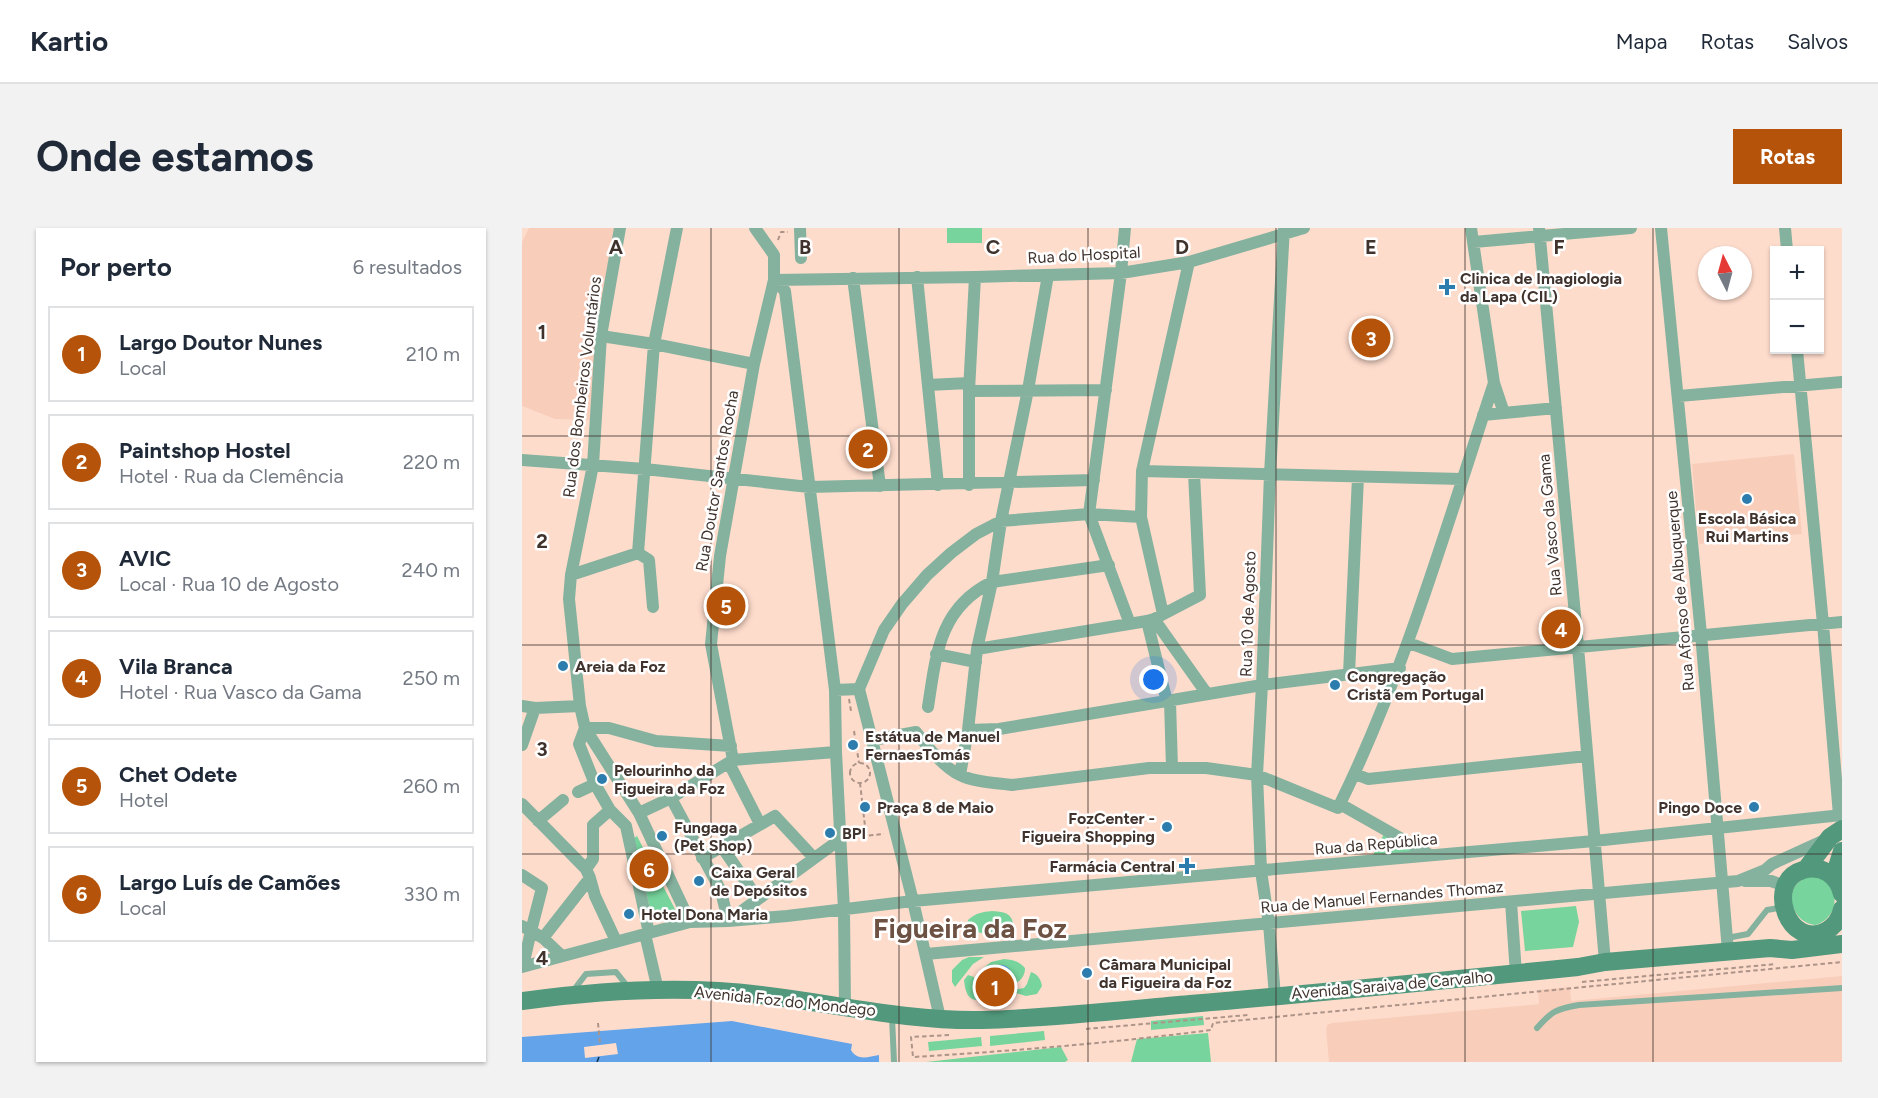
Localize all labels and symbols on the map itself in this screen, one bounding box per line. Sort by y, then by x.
text: A [609,235,624,259]
text: B [799,235,811,259]
text: C [986,235,1000,259]
text: D [1175,235,1189,259]
text: E [1365,235,1377,259]
text: F [1553,235,1565,259]
street label: Rua do Hospital [1027,243,1141,267]
north arrow [1698,246,1752,300]
place label: Clinica de Imagiologia da Lapa (CIL) [1460,269,1622,306]
street label: Rua dos Bombeiros Voluntários [559,275,605,499]
marker: Clinica de Imagiologia da Lapa (CIL) [1438,278,1456,296]
pin: 3 [1352,316,1390,360]
text: 1 [538,320,546,344]
street label: Rua Doutor Santos Rocha [692,389,742,573]
pin: 2 [848,426,888,472]
street label: Rua Vasco da Gama [1534,453,1566,597]
street label: Rua Afonso de Albuquerque [1662,490,1698,692]
marker: Escola Básica Rui Martins [1740,492,1754,506]
place label: Escola Básica Rui Martins [1698,509,1796,546]
text: 2 [536,529,548,553]
street label: Rua 10 de Agosto [1236,551,1260,677]
pin: 5 [706,584,746,628]
pin: 4 [1542,606,1580,652]
place label: Areia da Foz [575,657,666,676]
marker: Areia da Foz [556,659,570,673]
your location [1139,665,1168,694]
place label: Congregação Cristã em Portugal [1347,667,1484,704]
marker: Congregação Cristã em Portugal [1328,678,1342,692]
place label: Estátua de Manuel FernaesTomás [865,727,1000,764]
text: 3 [536,737,548,761]
marker: Estátua de Manuel FernaesTomás [846,738,860,752]
place label: Pelourinho da Figueira da Foz [614,761,725,798]
marker: Pelourinho da Figueira da Foz [595,772,609,786]
place label: Praça 8 de Maio [877,798,994,817]
place label: Pingo Doce [1658,798,1742,817]
marker: Praça 8 de Maio [858,800,872,814]
marker: Pingo Doce [1747,800,1761,814]
place label: FozCenter - Figueira Shopping [1022,809,1155,846]
place label: Fungaga (Pet Shop) [674,818,752,855]
marker: FozCenter - Figueira Shopping [1160,820,1174,834]
place label: BPI [842,824,866,843]
marker: BPI [823,826,837,840]
marker: Fungaga (Pet Shop) [655,829,669,843]
street label: Rua da República [1314,829,1438,859]
pin: 6 [630,846,668,892]
place label: Farmácia Central [1049,857,1175,876]
marker: Farmácia Central [1180,859,1194,873]
place label: Caixa Geral de Depósitos [711,863,807,900]
marker: Caixa Geral de Depósitos [692,874,706,888]
street label: Rua de Manuel Fernandes Thomaz [1260,877,1504,917]
place label: Hotel Dona Maria [641,905,768,924]
marker: Hotel Dona Maria [622,907,636,921]
district label: Figueira da Foz [873,911,1067,945]
text: 4 [536,946,549,970]
place label: Câmara Municipal da Figueira da Foz [1099,955,1232,992]
pin: 1 [976,964,1014,1010]
marker: Câmara Municipal da Figueira da Foz [1080,966,1094,980]
street label: Avenida Saraiva de Carvalho [1290,967,1494,1003]
street label: Avenida Foz do Mondego [693,982,877,1020]

